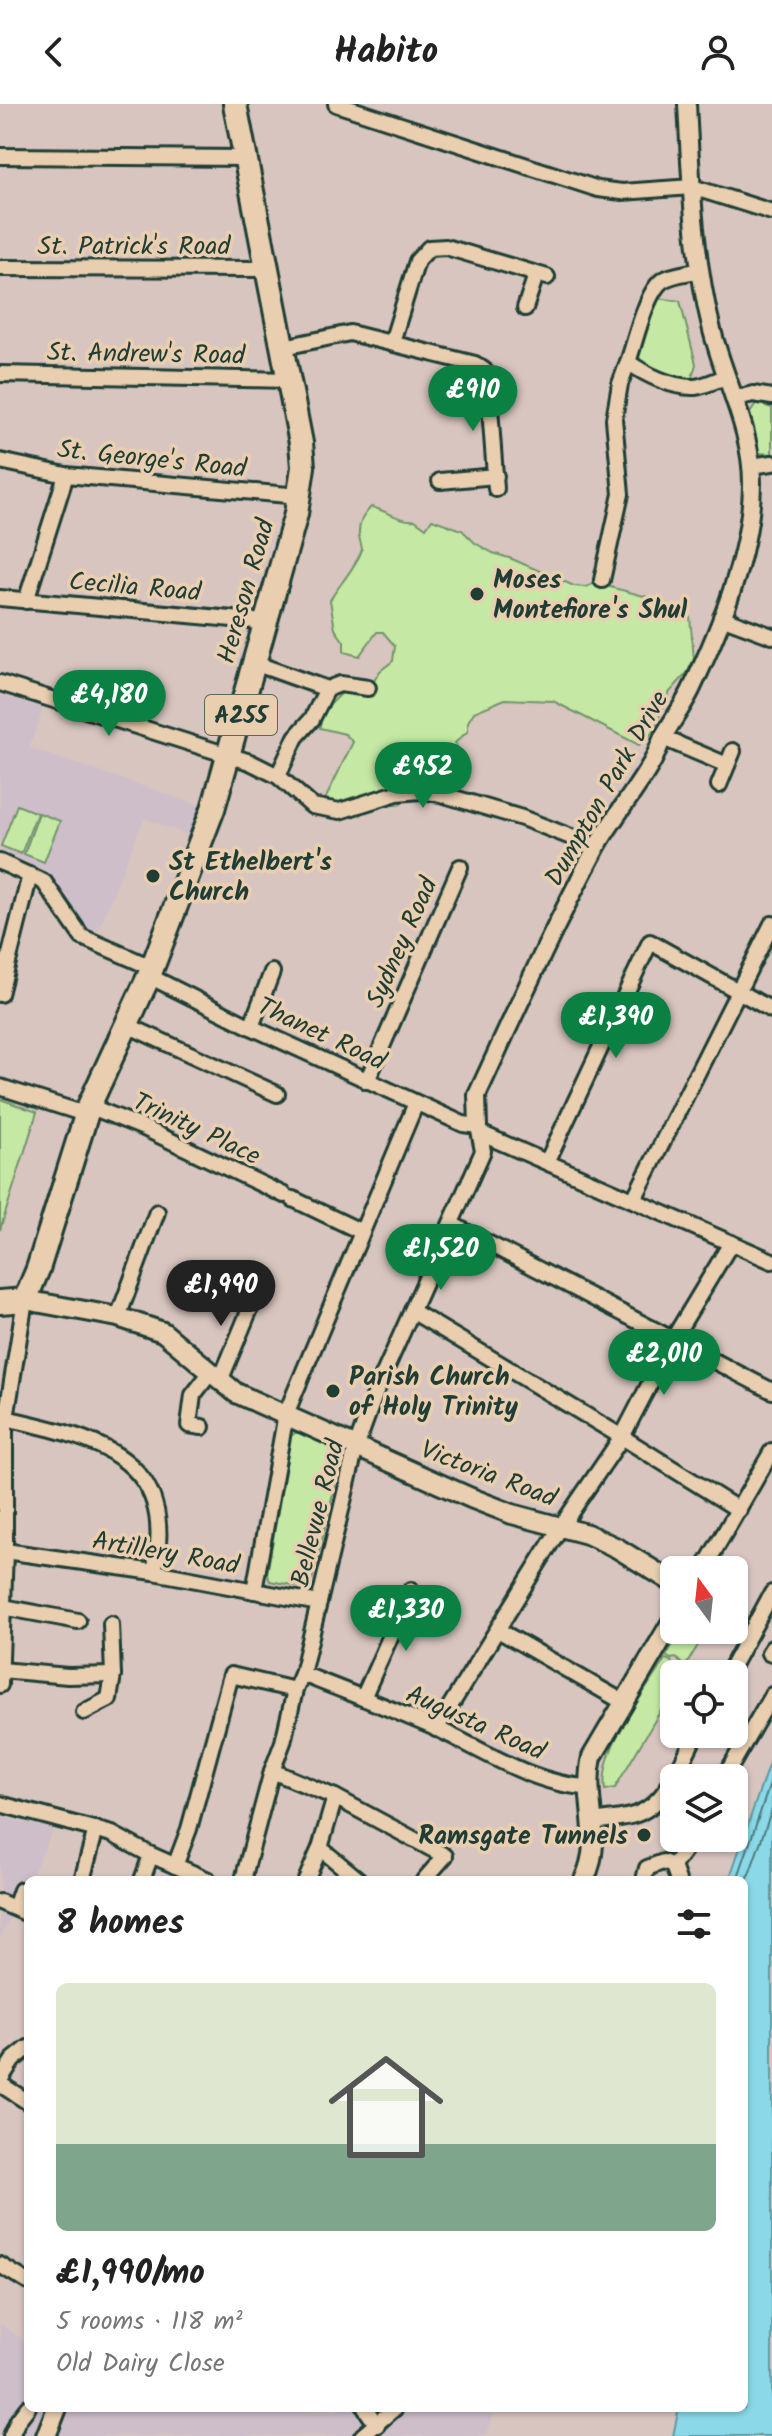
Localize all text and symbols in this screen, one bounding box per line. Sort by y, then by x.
text: Habito [334,24,438,81]
icon: back [32,30,76,74]
icon: person [696,30,740,74]
street label: St. Patrick's Road [38,226,231,268]
street label: St. Andrew's Road [46,332,246,378]
pin: £910 [426,365,520,433]
text: £910 [446,370,500,412]
street label: St. George's Road [55,429,249,491]
street label: Hereson Road [206,513,288,669]
place label: Moses Montefiore's Shul [493,560,687,632]
street label: Cecilia Road [67,561,204,615]
marker: Moses Montefiore's Shul [468,585,486,603]
pin: £4,180 [44,670,174,738]
text: £4,180 [71,675,147,717]
street label: Dumpton Park Drive [534,683,681,895]
road number: A255 [205,695,277,735]
pin: £952 [376,742,470,810]
text: £952 [393,747,453,789]
place label: St Ethelbert's Church [169,842,332,914]
marker: St Ethelbert's Church [144,867,162,885]
street label: Sydney Road [355,870,451,1015]
street label: Thanet Road [250,987,394,1083]
pin: £1,390 [551,992,681,1060]
text: £1,390 [579,997,653,1039]
street label: Trinity Place [125,1082,268,1178]
pin: £1,520 [376,1224,506,1292]
text: £1,520 [403,1229,479,1271]
pin: £1,990 [156,1260,286,1328]
text: £1,990 [184,1265,258,1307]
pin: £2,010 [599,1329,729,1397]
text: £2,010 [626,1334,702,1376]
place label: Parish Church of Holy Trinity [349,1357,519,1429]
marker: Parish Church of Holy Trinity [324,1382,342,1400]
street label: Victoria Road [414,1430,564,1520]
street label: Bellevue Road [280,1434,358,1592]
street label: Artillery Road [89,1520,243,1588]
north arrow [660,1556,748,1644]
map controls [660,1556,748,1852]
pin: £1,330 [341,1585,471,1653]
text: £1,330 [368,1590,444,1632]
button: locate [660,1660,748,1748]
street label: Augusta Road [399,1674,553,1774]
button: layers [660,1764,748,1852]
place label: Ramsgate Tunnels [418,1816,628,1858]
marker: Ramsgate Tunnels [635,1826,653,1844]
text: 8 homes [56,1897,184,1951]
icon: filters [672,1902,716,1946]
icon: home [314,2035,458,2179]
text: £1,990/mo [56,2247,205,2301]
text: 5 rooms · 118 m² [56,2301,242,2343]
text: Old Dairy Close [56,2343,225,2385]

